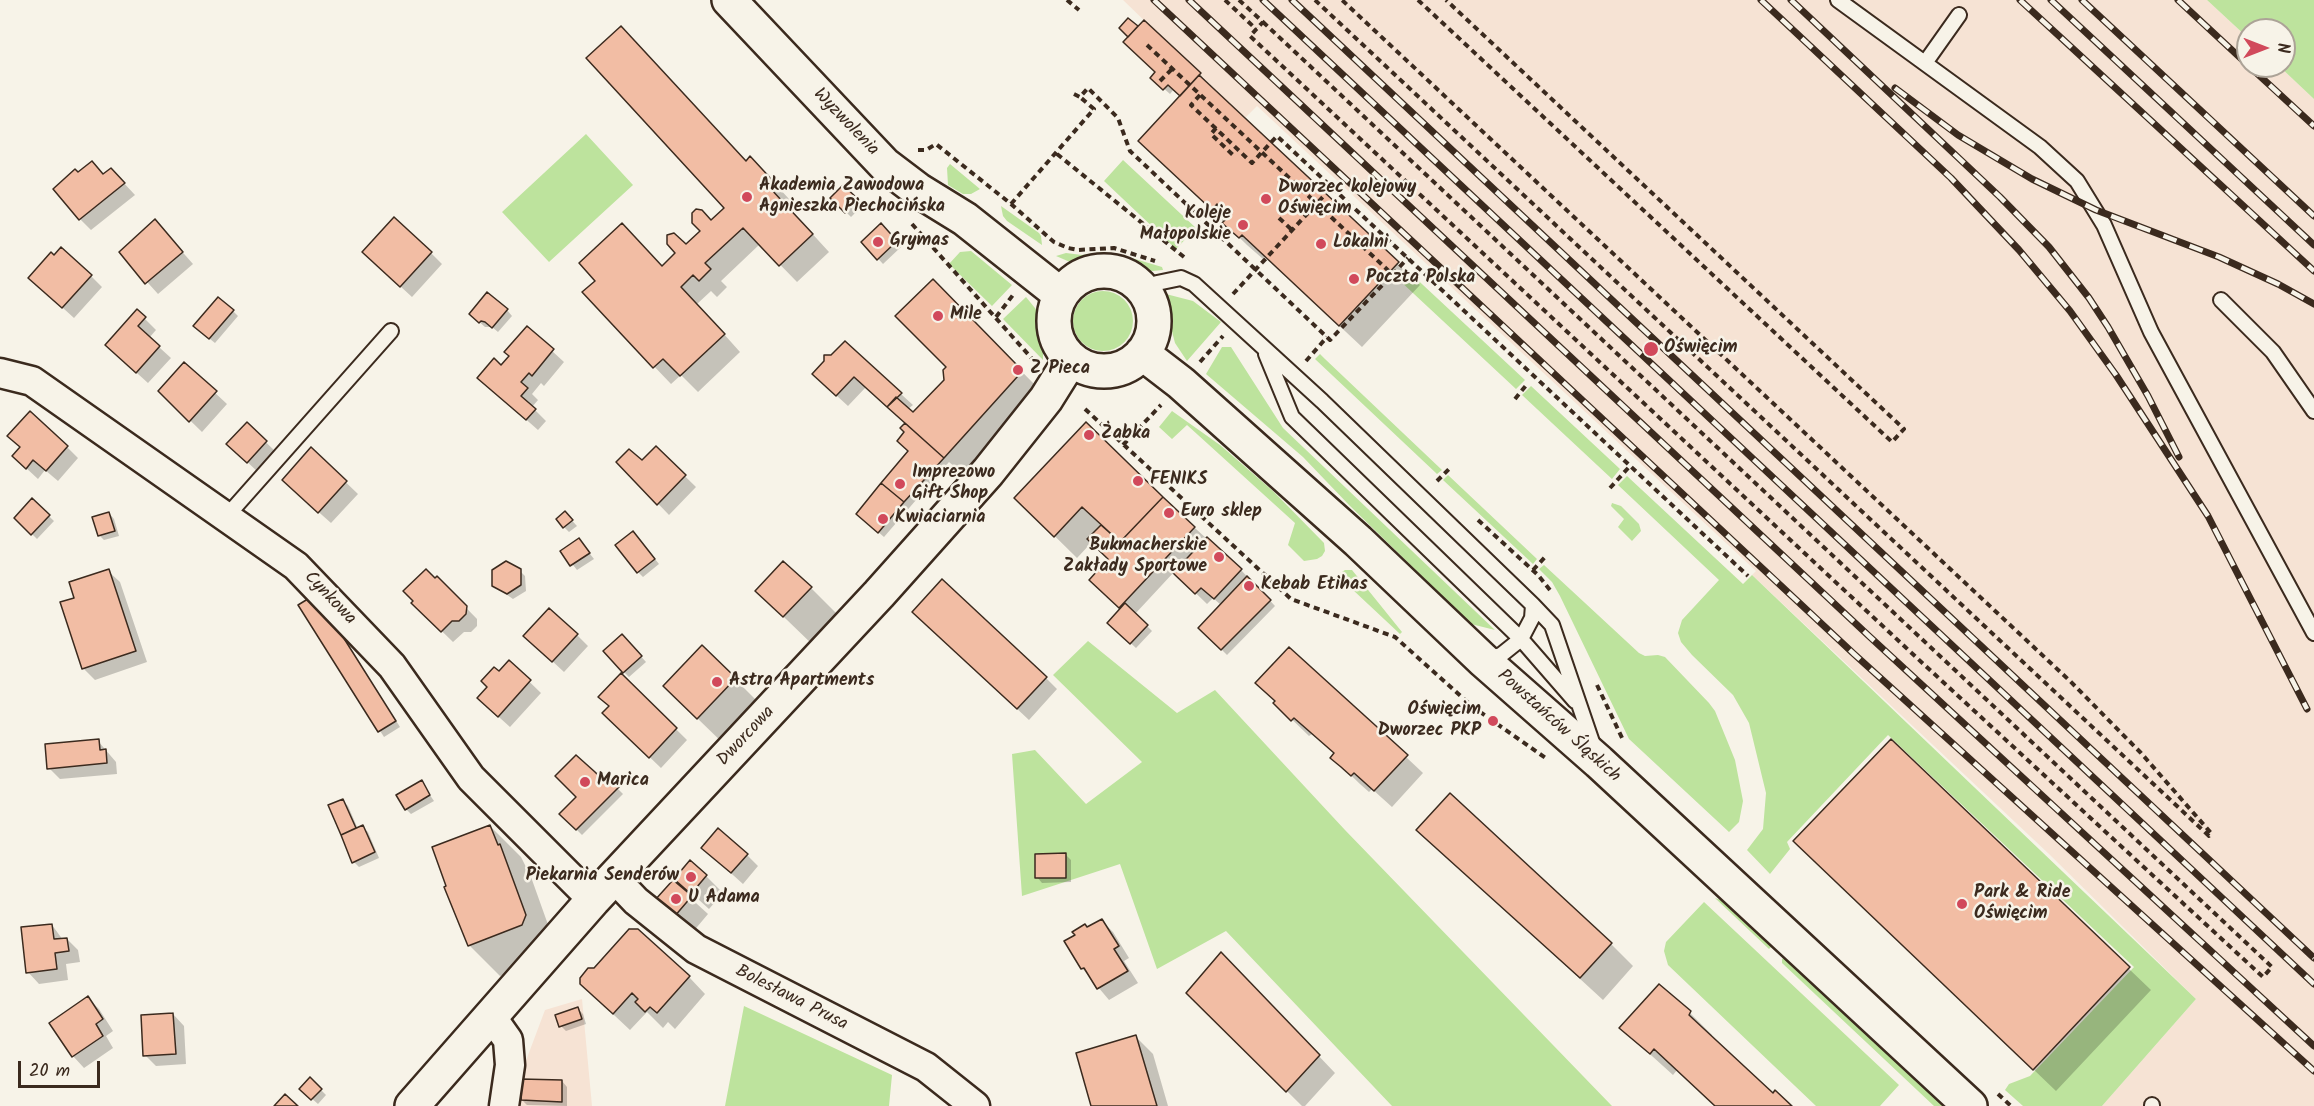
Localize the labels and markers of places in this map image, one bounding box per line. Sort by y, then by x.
place label: Akademia Zawodowa Agnieszka Piechocińska [759,176,945,219]
place label: Dworzec kolejowy Oświęcim [1278,178,1416,220]
marker: Akademia Zawodowa Agnieszka Piechocińska [740,190,754,204]
marker: Dworzec kolejowy Oświęcim [1259,192,1273,206]
place label: Koleje Małopolskie [1140,204,1231,246]
marker: Koleje Małopolskie [1236,218,1250,232]
place label: Grymas [890,231,949,253]
place label: Lokalni [1333,233,1389,255]
marker: Grymas [871,235,885,249]
marker: Lokalni [1314,237,1328,251]
place label: Poczta Polska [1366,268,1475,290]
marker: Poczta Polska [1347,272,1361,286]
place label: Mile [950,305,982,327]
marker: Mile [931,309,945,323]
place label: Oświęcim [1664,338,1737,360]
marker: Oświęcim [1642,340,1660,358]
place label: Z Pieca [1030,359,1090,381]
marker: Z Pieca [1011,363,1025,377]
place label: Żabka [1101,424,1150,446]
marker: Żabka [1082,428,1096,442]
place label: Imprezowo Gift Shop [912,463,995,506]
place label: FENIKS [1150,470,1207,492]
marker: FENIKS [1131,474,1145,488]
marker: Imprezowo Gift Shop [893,477,907,491]
place label: Euro sklep [1181,502,1262,524]
marker: Euro sklep [1162,506,1176,520]
place label: Kwiaciarnia [895,508,985,530]
marker: Kwiaciarnia [876,512,890,526]
place label: Bukmacherskie Zakłady Sportowe [1063,536,1207,578]
marker: Bukmacherskie Zakłady Sportowe [1212,550,1226,564]
place label: Kebab Etihas [1261,575,1368,597]
marker: Kebab Etihas [1242,579,1256,593]
place label: Astra Apartments [729,671,874,693]
marker: Astra Apartments [710,675,724,689]
place label: Oświęcim Dworzec PKP [1378,700,1481,742]
marker: Oświęcim Dworzec PKP [1486,714,1500,728]
place label: Marica [597,771,649,793]
marker: Marica [578,775,592,789]
place label: Piekarnia Senderów [526,866,679,888]
marker: Piekarnia Senderów [684,870,698,884]
place label: Park & Ride Oświęcim [1974,883,2070,926]
place label: U Adama [688,888,760,910]
marker: U Adama [669,892,683,906]
marker: Park & Ride Oświęcim [1955,897,1969,911]

